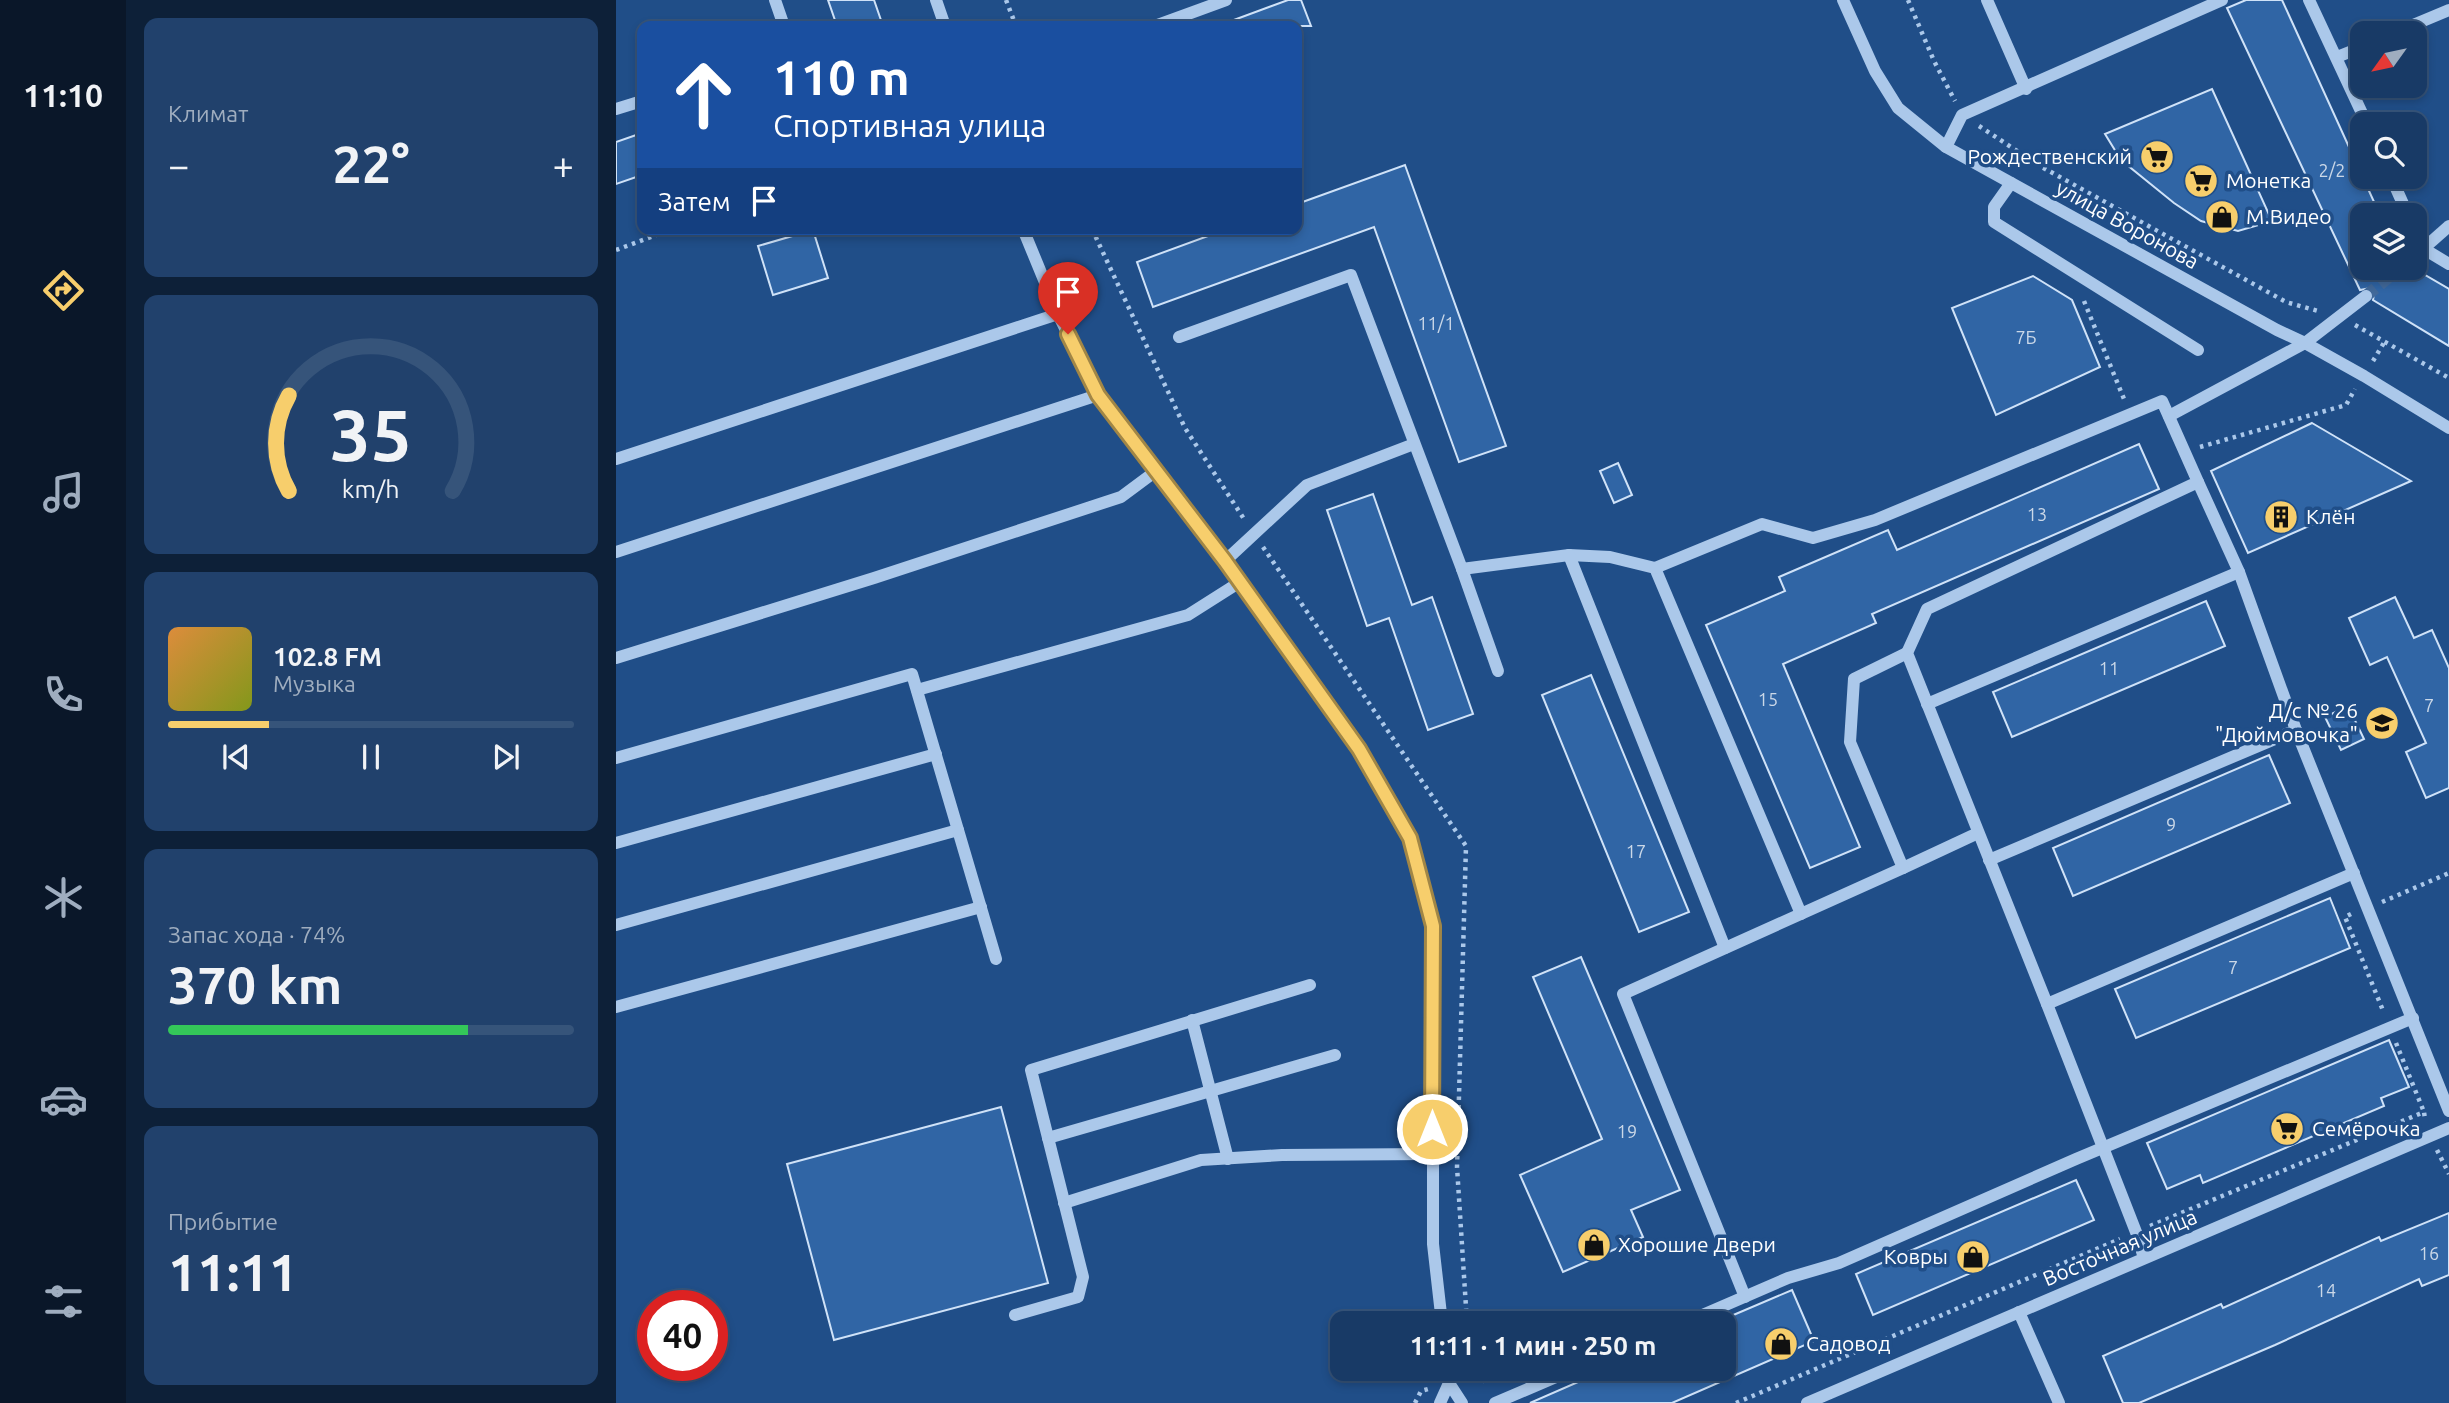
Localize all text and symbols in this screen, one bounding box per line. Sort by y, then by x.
north arrow [2350,21,2427,98]
map controls [2350,21,2427,280]
icon: ahead [658,49,749,140]
text: 110 m [773,49,910,104]
text: 11:10 [23,77,103,113]
text: Климат [168,101,248,126]
text: Спортивная улица [773,107,1047,143]
button: search [2350,112,2427,189]
text: 22° [332,135,410,193]
supermarket icon: Рождественский [2138,138,2176,176]
text: − [168,144,189,186]
text: + [553,144,574,186]
place label: Рождественский [1967,144,2132,168]
house number: 2/2 [2319,160,2345,180]
supermarket icon: Монетка [2182,162,2220,200]
place label: Монетка [2226,168,2311,192]
street label: улица Воронова [2052,175,2203,273]
icon: arrive [745,182,783,220]
text: Затем [658,187,731,216]
shop icon: М.Видео [2203,198,2241,236]
button: layers [2350,203,2427,280]
place label: М.Видео [2246,204,2332,228]
pin [1038,262,1098,334]
icon: directions [39,266,88,315]
icon: arrive [1049,273,1087,311]
house number: 11/1 [1417,313,1455,333]
house number: 7Б [2015,327,2037,347]
text: 35 [330,393,412,475]
icon: music [39,468,88,517]
text: km/h [342,474,400,502]
building icon: Клён [2262,498,2300,536]
house number: 13 [2027,504,2047,524]
place label: Клён [2306,504,2355,528]
text: 102.8 FM [273,642,382,671]
house number: 11 [2099,658,2119,678]
icon: phone [39,670,88,719]
text: Музыка [273,671,356,696]
house number: 15 [1758,689,1778,709]
house number: 7 [2424,695,2434,715]
place label: Д/с № 26 "Дюймовочка" [2215,698,2358,746]
school or university icon: Д/с № 26 "Дюймовочка" [2363,704,2401,742]
icon: previous [217,738,255,776]
icon: pause [352,738,390,776]
icon: next [487,738,525,776]
house number: 9 [2166,814,2176,834]
house number: 17 [1626,841,1646,861]
icon: climate [39,873,88,922]
text: Запас хода · 74% [168,922,345,947]
text: 370 km [168,956,342,1014]
house number: 7 [2228,957,2238,977]
icon: car [39,1075,88,1124]
position arrow [1395,1092,1469,1166]
supermarket icon: Семёрочка [2268,1110,2306,1148]
place label: Семёрочка [2312,1116,2421,1140]
house number: 19 [1617,1121,1637,1141]
street label: Восточная улица [2039,1204,2200,1290]
text: Прибытие [168,1209,278,1234]
shop icon: Хорошие Двери [1575,1226,1613,1264]
place label: Хорошие Двери [1618,1232,1776,1256]
shop icon: Ковры [1954,1238,1992,1276]
text: 11:11 [168,1243,298,1301]
house number: 16 [2419,1243,2439,1263]
place label: Ковры [1884,1244,1948,1268]
icon: filters [39,1277,88,1326]
house number: 14 [2316,1280,2336,1300]
speed limit sign: 40 [637,1290,728,1381]
shop icon: Садовод [1762,1325,1800,1363]
text: 11:11 · 1 мин · 250 m [1410,1331,1656,1360]
place label: Садовод [1806,1331,1890,1355]

